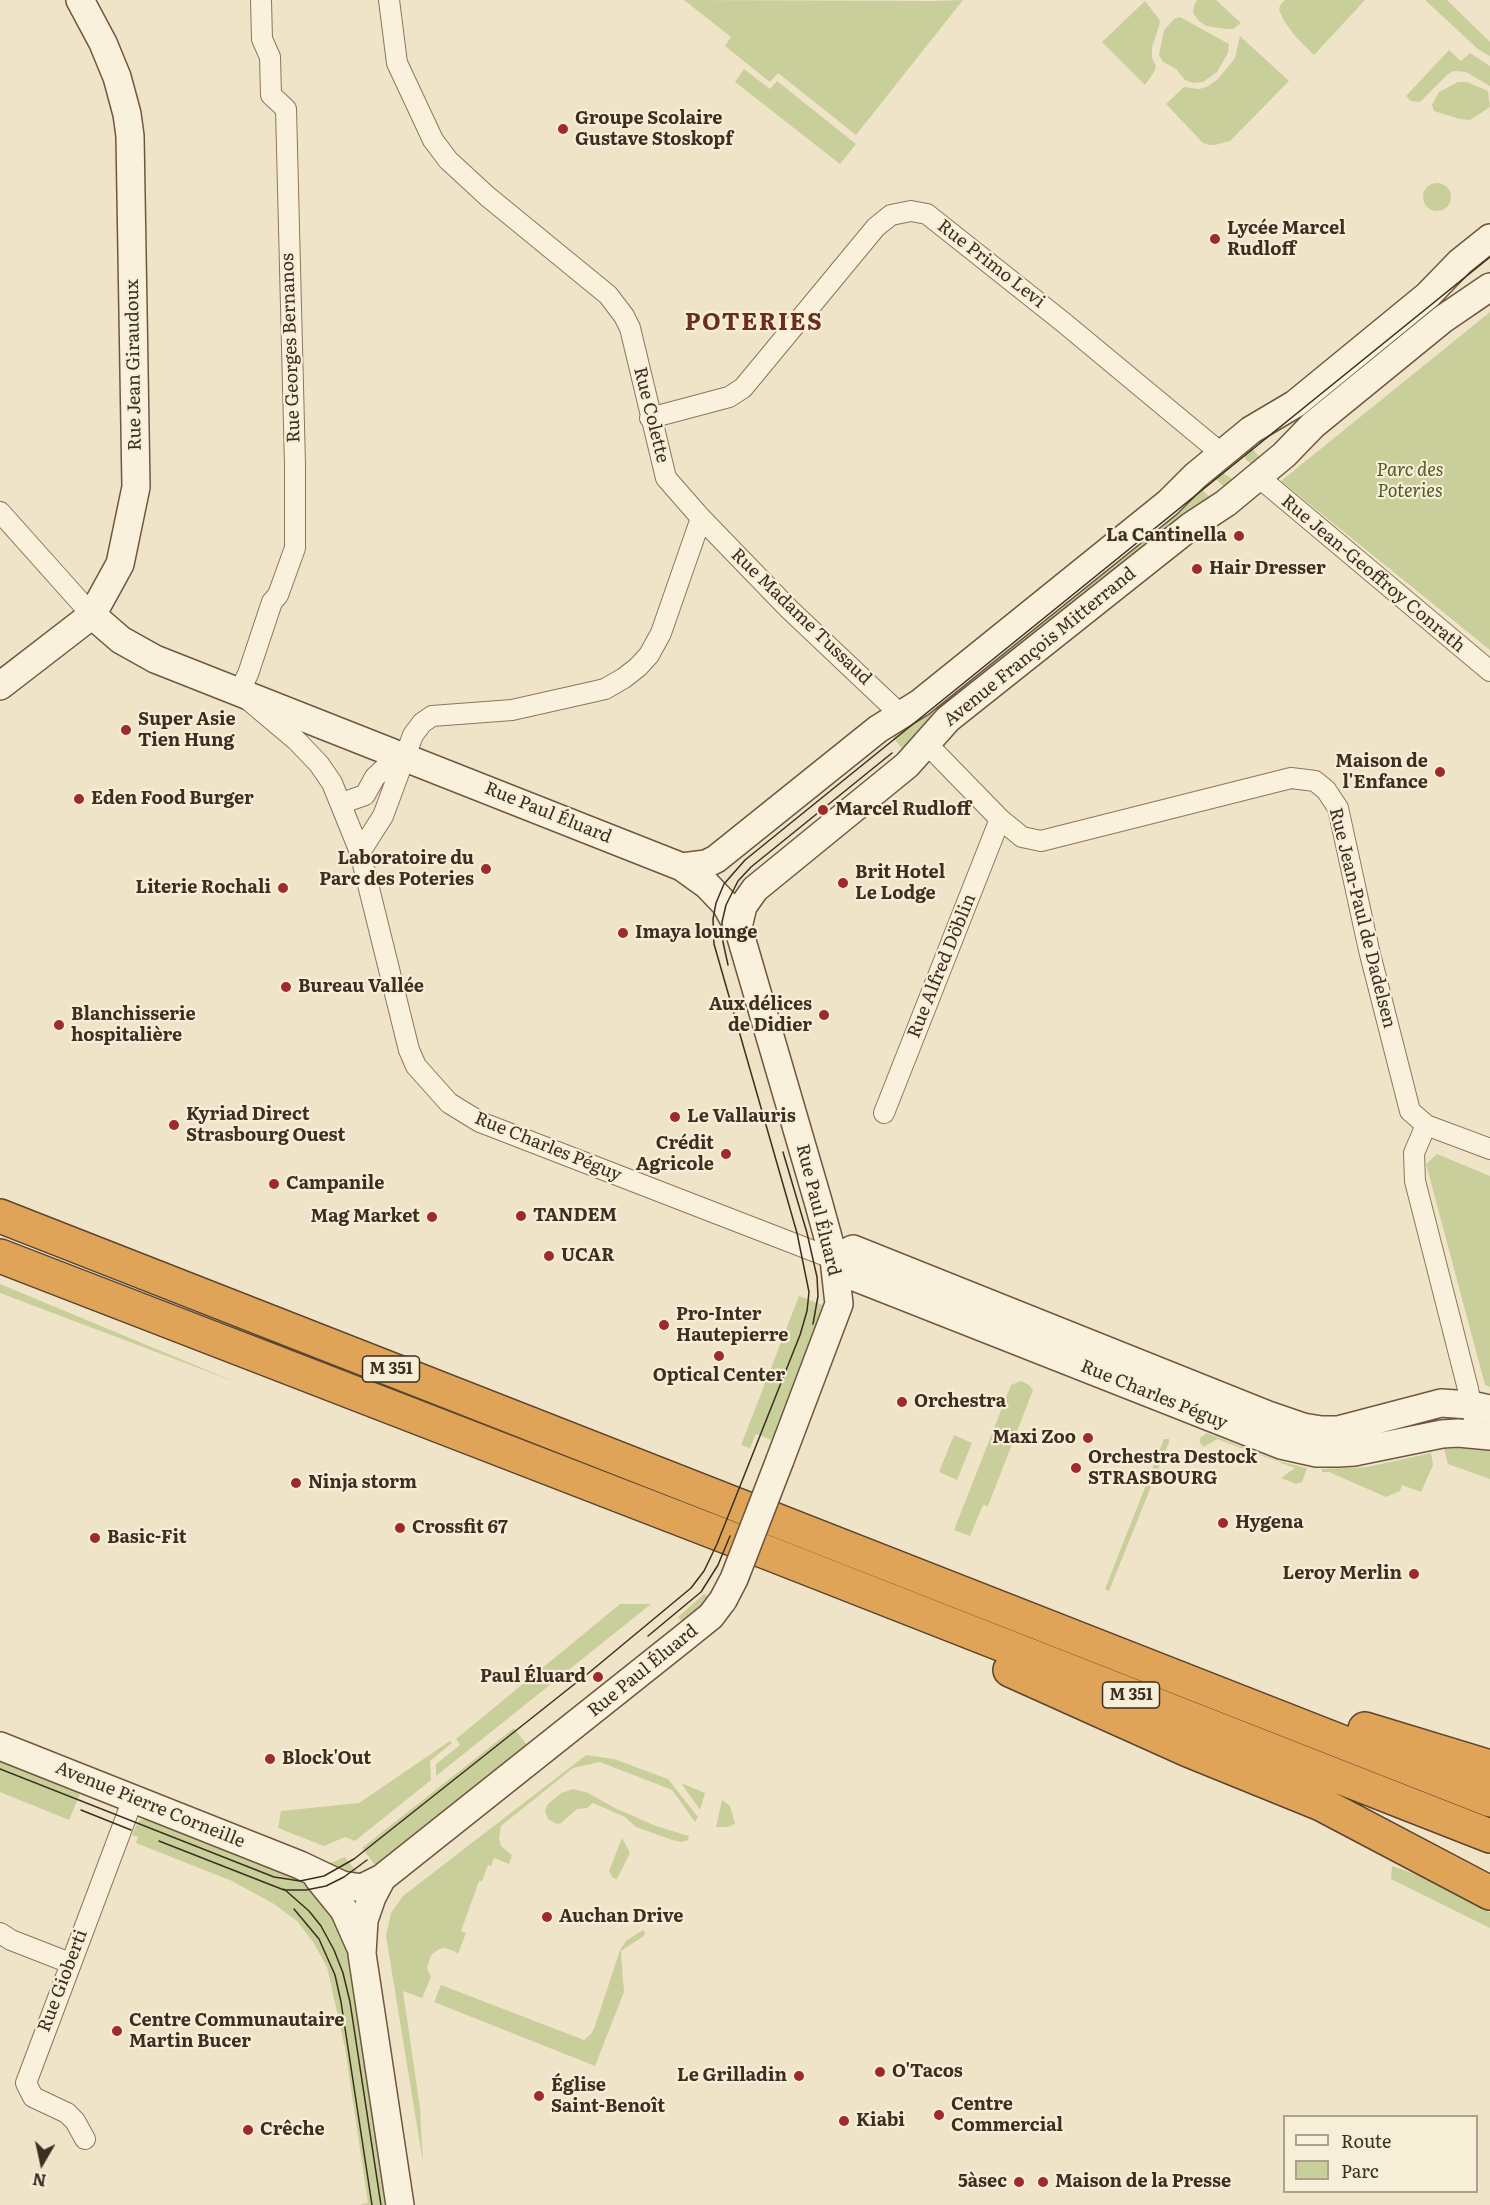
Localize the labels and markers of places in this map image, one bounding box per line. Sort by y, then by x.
place label: Groupe Scolaire Gustave Stoskopf [575,108,733,150]
marker: Groupe Scolaire Gustave Stoskopf [556,122,570,136]
place label: Lycée Marcel Rudloff [1227,218,1345,260]
marker: Lycée Marcel Rudloff [1208,232,1222,246]
place label: La Cantinella [1106,525,1227,547]
marker: La Cantinella [1232,529,1246,543]
place label: Hair Dresser [1209,558,1326,580]
marker: Hair Dresser [1190,562,1204,576]
place label: Super Asie Tien Hung [138,709,236,752]
marker: Super Asie Tien Hung [119,723,133,737]
place label: Maison de l'Enfance [1335,751,1428,794]
marker: Maison de l'Enfance [1433,765,1447,779]
place label: Eden Food Burger [91,788,254,810]
marker: Eden Food Burger [72,792,86,806]
place label: Marcel Rudloff [835,799,971,821]
marker: Marcel Rudloff [816,803,830,817]
place label: Laboratoire du Parc des Poteries [319,848,474,890]
marker: Laboratoire du Parc des Poteries [479,862,493,876]
place label: Brit Hotel Le Lodge [855,862,945,904]
marker: Brit Hotel Le Lodge [836,876,850,890]
place label: Literie Rochali [136,877,271,899]
marker: Literie Rochali [276,881,290,895]
place label: Imaya lounge [635,922,757,944]
marker: Imaya lounge [616,926,630,940]
place label: Bureau Vallée [298,976,424,998]
marker: Bureau Vallée [279,980,293,994]
place label: Aux délices de Didier [709,994,812,1036]
place label: Blanchisserie hospitalière [71,1004,196,1046]
marker: Aux délices de Didier [817,1008,831,1022]
marker: Blanchisserie hospitalière [52,1018,66,1032]
place label: Kyriad Direct Strasbourg Ouest [186,1104,345,1146]
place label: Le Vallauris [687,1106,796,1128]
marker: Le Vallauris [668,1110,682,1124]
marker: Kyriad Direct Strasbourg Ouest [167,1118,181,1132]
place label: Crédit Agricole [636,1133,714,1176]
marker: Crédit Agricole [719,1147,733,1161]
place label: Campanile [286,1173,384,1195]
marker: Campanile [267,1177,281,1191]
place label: TANDEM [533,1205,617,1227]
place label: Mag Market [311,1206,420,1228]
marker: TANDEM [514,1209,528,1223]
marker: Mag Market [425,1210,439,1224]
place label: UCAR [561,1245,615,1267]
marker: UCAR [542,1249,556,1263]
place label: Pro-Inter Hautepierre [676,1304,788,1346]
marker: Pro-Inter Hautepierre [657,1318,671,1332]
marker: Optical Center [712,1349,726,1363]
place label: Optical Center [653,1365,785,1387]
place label: Orchestra [914,1391,1006,1413]
marker: Orchestra [895,1395,909,1409]
place label: Maxi Zoo [992,1427,1076,1449]
marker: Maxi Zoo [1081,1431,1095,1445]
place label: Orchestra Destock STRASBOURG [1088,1447,1257,1490]
marker: Orchestra Destock STRASBOURG [1069,1461,1083,1475]
place label: Ninja storm [308,1472,417,1494]
marker: Ninja storm [289,1476,303,1490]
place label: Hygena [1235,1512,1304,1534]
marker: Hygena [1216,1516,1230,1530]
place label: Crossfit 67 [412,1517,508,1539]
marker: Crossfit 67 [393,1521,407,1535]
place label: Basic-Fit [107,1527,187,1549]
marker: Basic-Fit [88,1531,102,1545]
place label: Leroy Merlin [1283,1563,1402,1585]
marker: Leroy Merlin [1407,1567,1421,1581]
place label: Paul Éluard [480,1666,586,1688]
marker: Paul Éluard [591,1670,605,1684]
place label: Block'Out [282,1748,371,1770]
marker: Block'Out [263,1752,277,1766]
place label: Auchan Drive [559,1906,683,1928]
marker: Auchan Drive [540,1910,554,1924]
place label: Centre Communautaire Martin Bucer [129,2010,344,2052]
marker: Centre Communautaire Martin Bucer [110,2024,124,2038]
place label: O'Tacos [892,2061,963,2083]
place label: Le Grilladin [677,2065,787,2087]
marker: O'Tacos [873,2065,887,2079]
marker: Le Grilladin [792,2069,806,2083]
place label: Église Saint-Benoît [551,2075,665,2118]
marker: Église Saint-Benoît [532,2089,546,2103]
place label: Centre Commercial [951,2094,1063,2136]
marker: Centre Commercial [932,2108,946,2122]
place label: Kiabi [856,2110,905,2132]
marker: Kiabi [837,2114,851,2128]
place label: Crêche [260,2119,325,2141]
marker: Crêche [241,2123,255,2137]
place label: 5àsec [958,2171,1007,2193]
place label: Maison de la Presse [1055,2171,1231,2193]
marker: 5àsec [1012,2175,1026,2189]
marker: Maison de la Presse [1036,2175,1050,2189]

